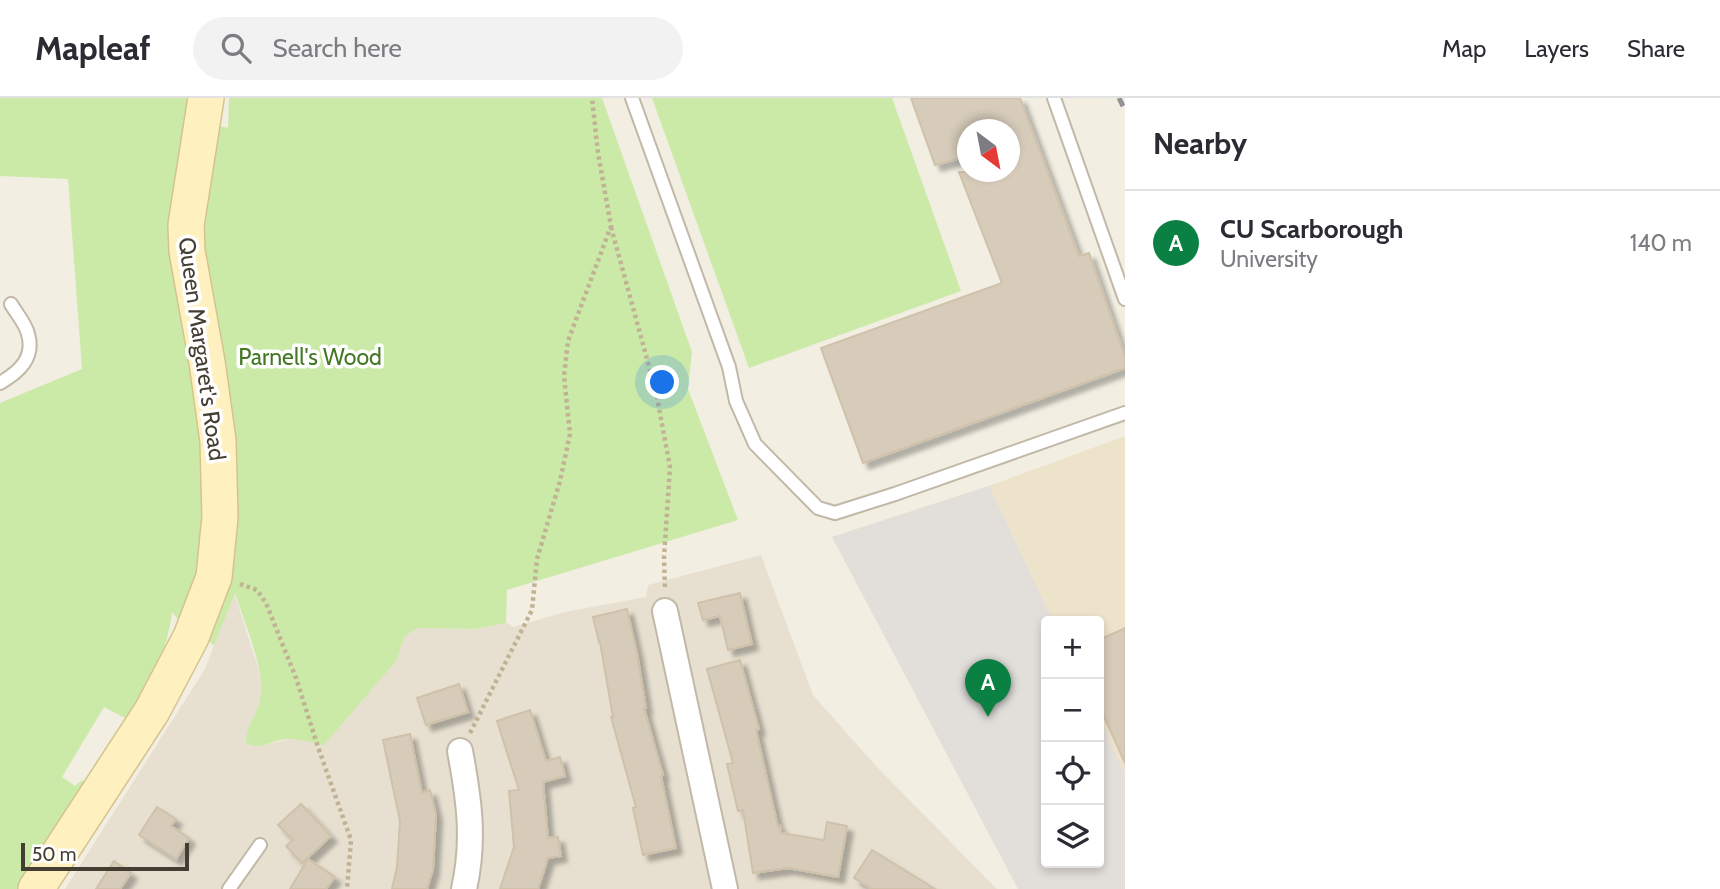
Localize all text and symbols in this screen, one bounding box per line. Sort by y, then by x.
search box [193,17,683,80]
text: Mapleaf [35,28,151,68]
icon: search [217,29,255,67]
text: Search here [273,32,402,64]
text: Map [1442,34,1486,63]
text: Layers [1524,34,1589,63]
text: Share [1627,34,1685,63]
north arrow [957,119,1020,182]
text: Nearby [1153,125,1247,162]
text: CU Scarborough [1220,213,1403,245]
text: A [1169,229,1183,257]
text: 140 m [1630,229,1692,257]
street label: Queen Margaret's Road [172,236,232,462]
text: University [1220,245,1318,273]
park label: Parnell's Wood [238,343,382,371]
your location [645,365,679,399]
map controls [1041,616,1104,868]
button: + [1041,616,1104,679]
pin: A [965,659,1011,717]
button: − [1041,679,1104,742]
button: locate [1041,742,1104,805]
button: layers [1041,805,1104,868]
scale bar [21,840,189,872]
text: 50 m [32,843,76,866]

